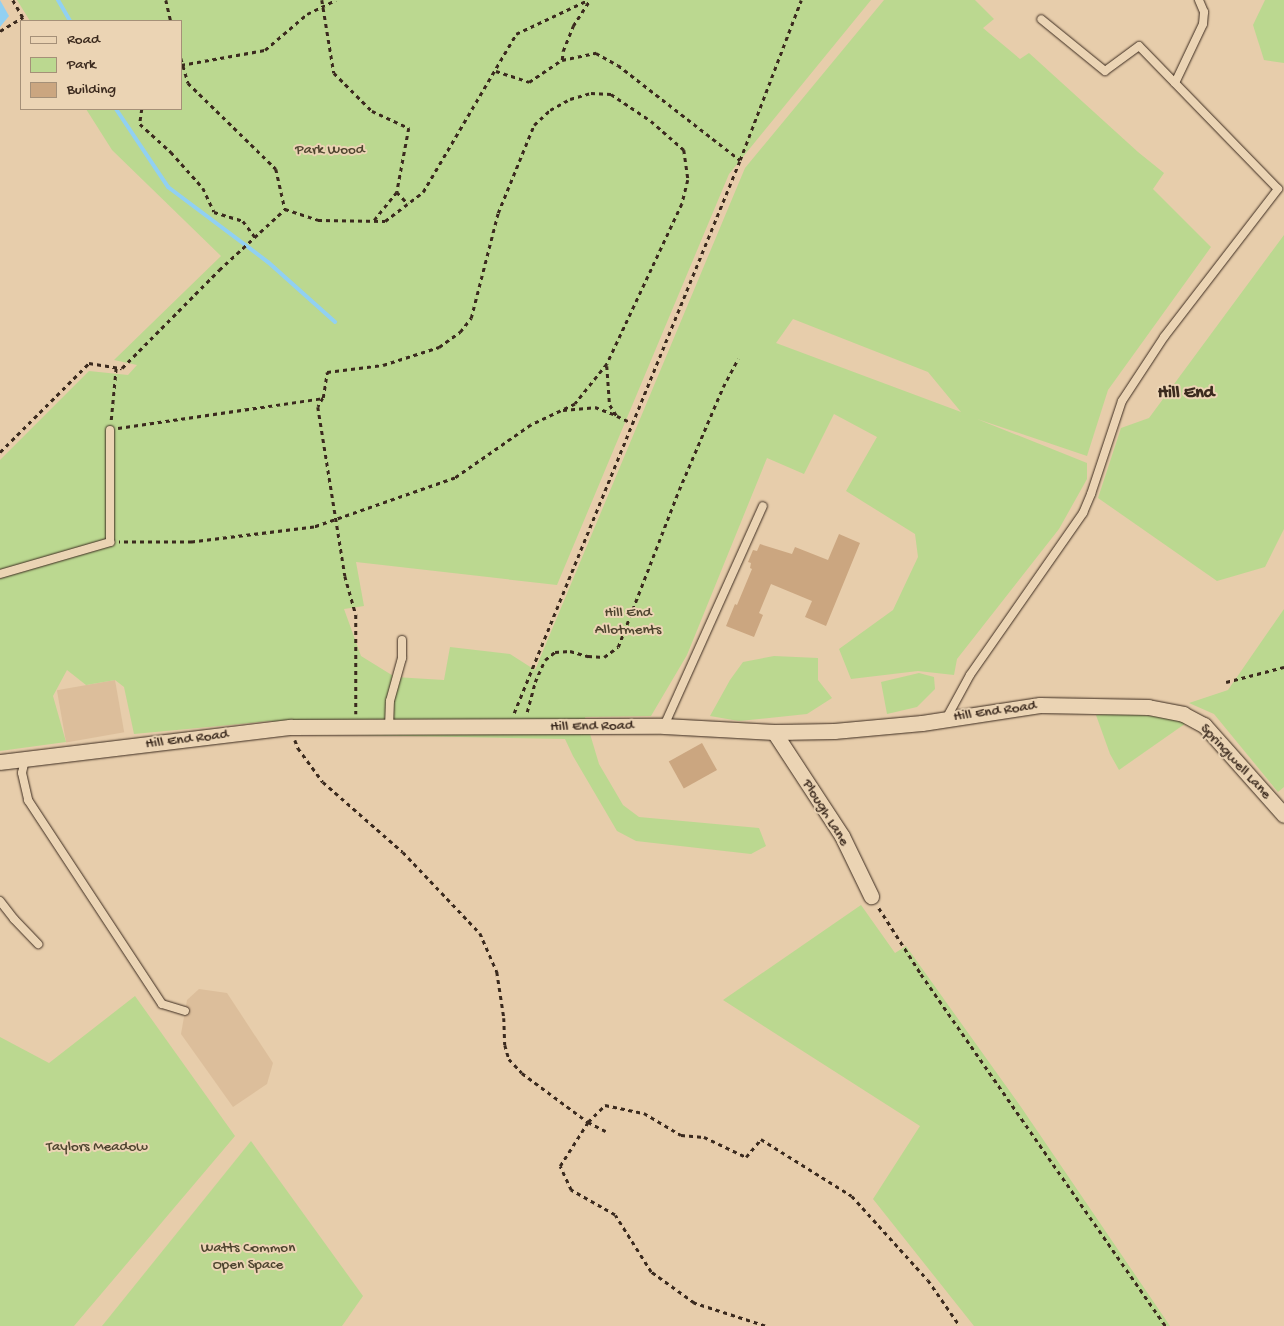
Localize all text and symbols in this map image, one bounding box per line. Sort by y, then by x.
legend [20,20,182,110]
text: Road [67,31,100,49]
text: Park [67,56,96,74]
text: Building [67,81,116,99]
park label: Park Wood [295,142,365,160]
district label: Hill End [1158,383,1214,405]
park label: Hill End Allotments [595,604,661,639]
street label: Hill End Road [952,697,1038,727]
street label: Hill End Road [550,717,634,737]
street label: Springwell Lane [1195,720,1275,804]
street label: Hill End Road [144,726,230,754]
street label: Plough Lane [797,776,853,850]
park label: Taylors Meadow [46,1139,148,1157]
park label: Watts Common Open Space [201,1239,295,1274]

